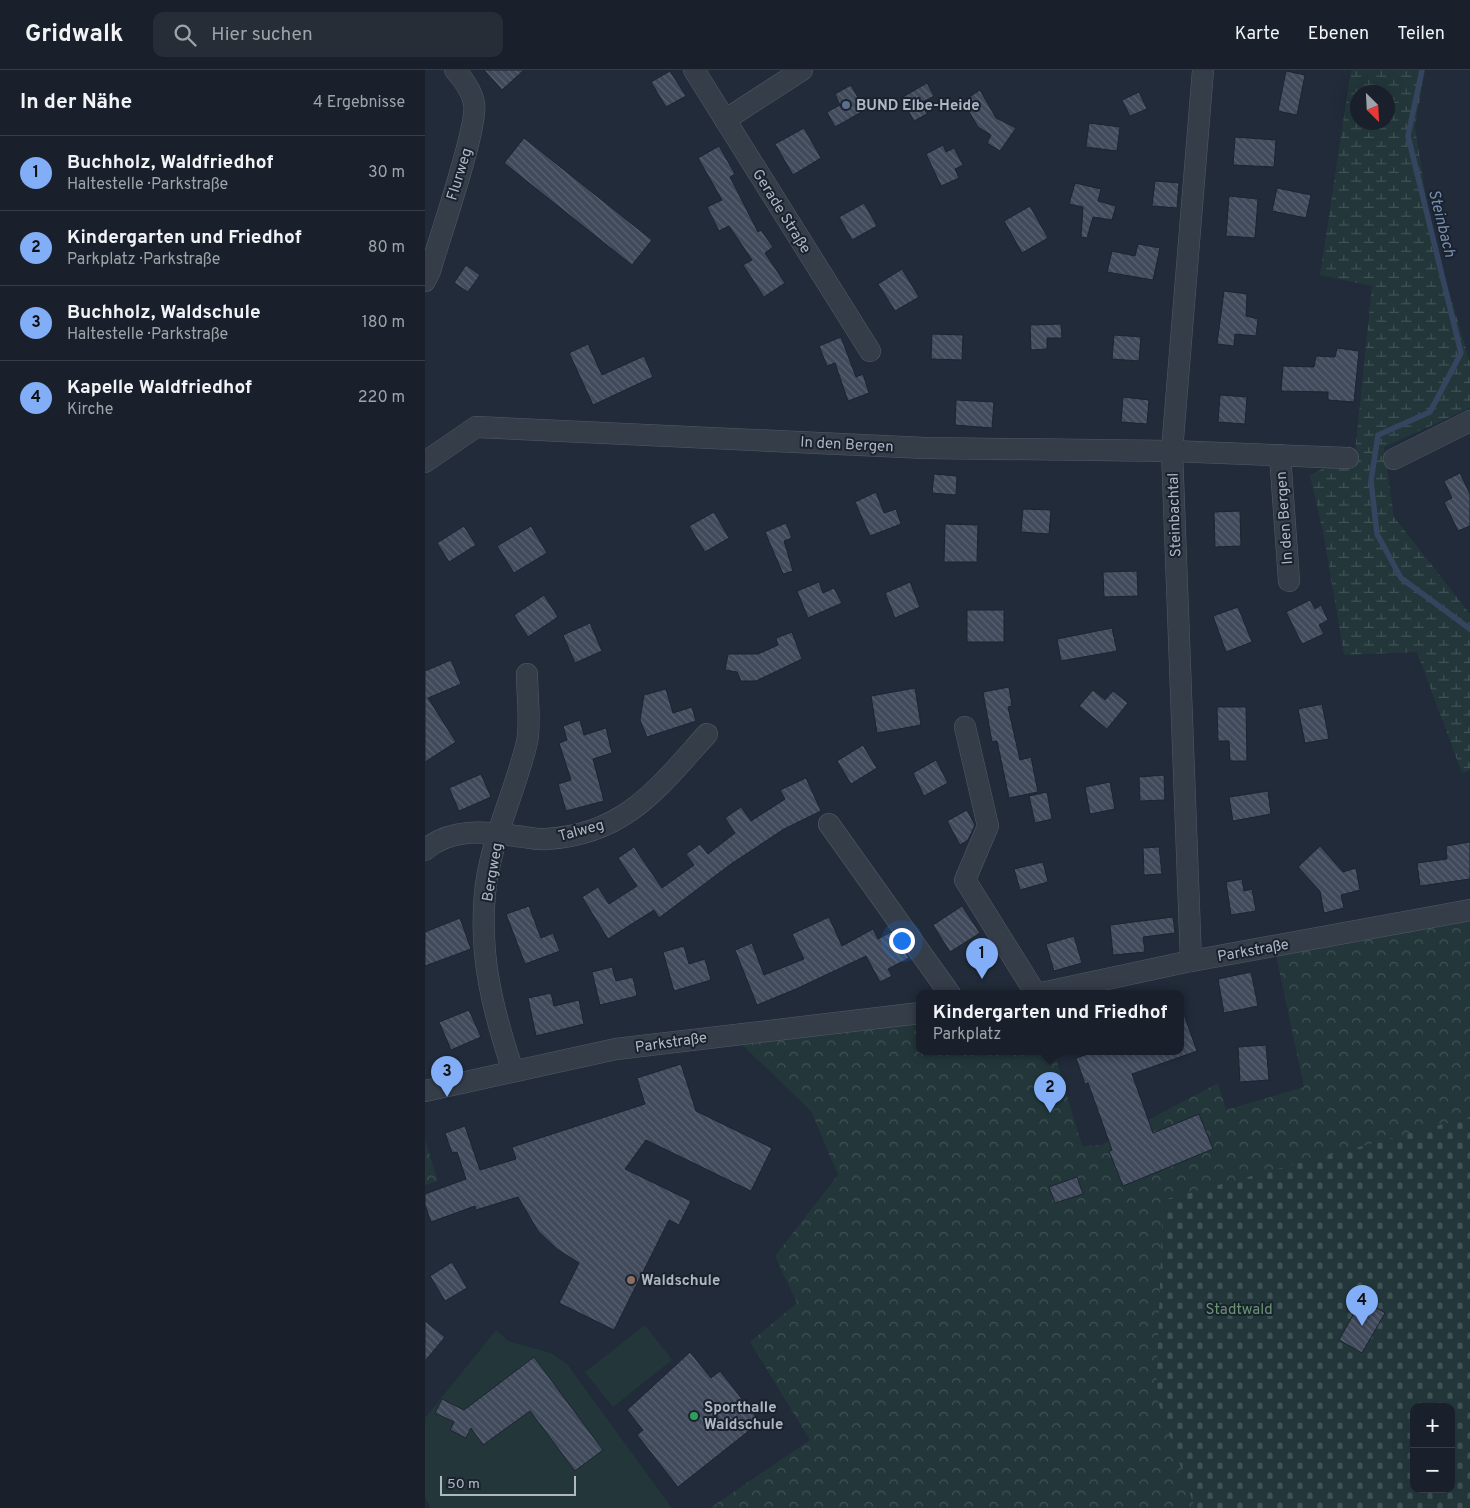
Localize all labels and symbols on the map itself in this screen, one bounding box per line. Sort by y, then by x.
north arrow [1350,85,1395,130]
place label: BUND Elbe-Heide [856,97,980,116]
marker: BUND Elbe-Heide [840,99,852,111]
street label: Flurweg [443,146,477,203]
street label: Gerade Straße [747,166,814,257]
water label: Steinbach [1423,188,1459,260]
street label: In den Bergen [800,434,894,457]
street label: In den Bergen [1273,471,1298,565]
street label: Steinbachtal [1165,472,1186,558]
street label: Talweg [556,816,607,847]
street label: Bergweg [479,841,508,903]
your location [889,928,915,954]
street label: Parkstraße [1216,936,1291,967]
pin: 1 [966,938,998,979]
street label: Parkstraße [634,1029,708,1058]
pin: 3 [431,1056,463,1097]
pin: 2 [1034,1072,1066,1113]
place label: Waldschule [641,1272,720,1291]
marker: Waldschule [625,1274,637,1286]
pin: 4 [1346,1285,1378,1326]
park label: Stadtwald [1205,1301,1273,1320]
place label: Sporthalle Waldschule [704,1399,783,1435]
marker: Sporthalle Waldschule [688,1410,700,1422]
scale bar [440,1473,576,1496]

